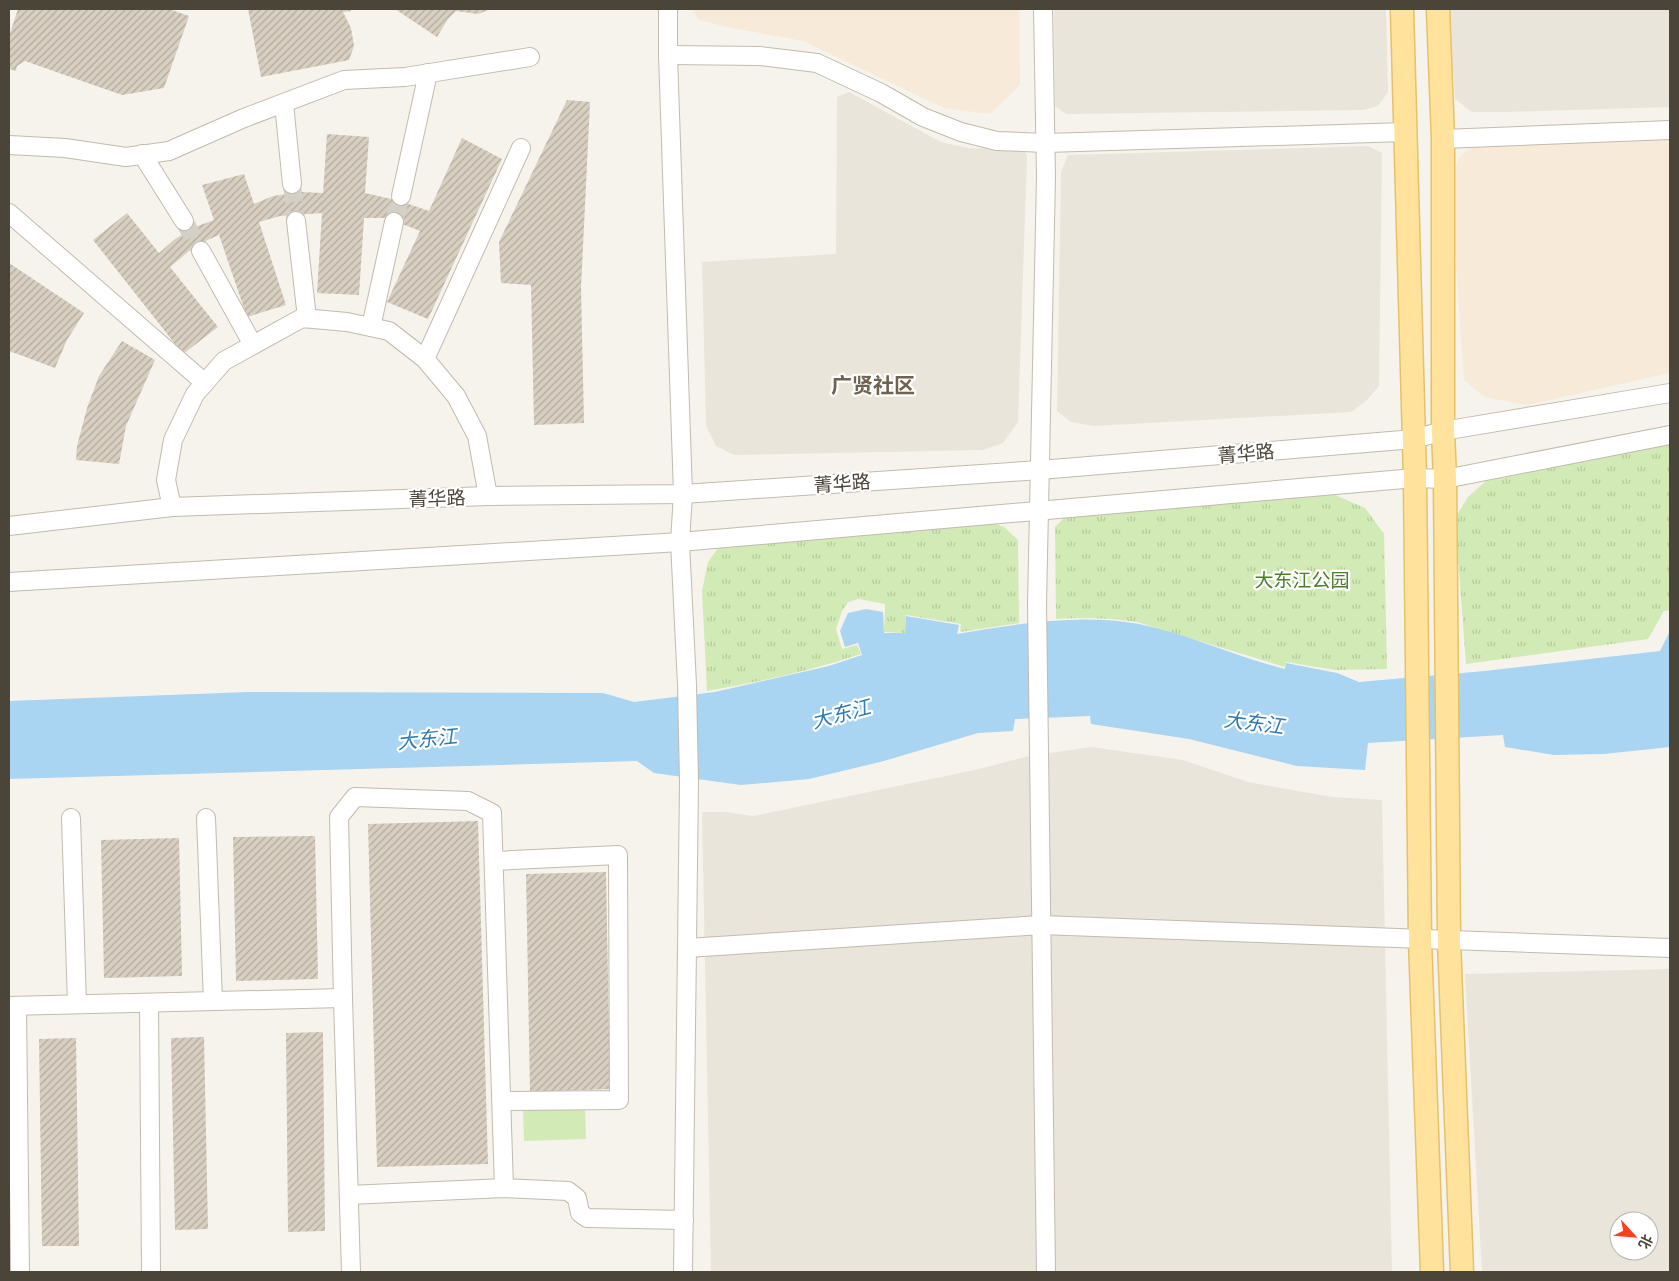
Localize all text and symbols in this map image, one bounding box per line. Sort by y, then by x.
district label: 广贤社区 [831,369,915,401]
street label: 菁华路 [1216,436,1276,469]
street label: 菁华路 [813,466,871,499]
street label: 菁华路 [408,482,466,513]
park label: 大东江公园 [1254,565,1350,594]
water label: 大东江 [808,690,876,736]
water label: 大东江 [1222,703,1288,742]
water label: 大东江 [395,720,460,757]
north arrow [1609,1211,1659,1261]
text: 北 [1634,1231,1659,1253]

